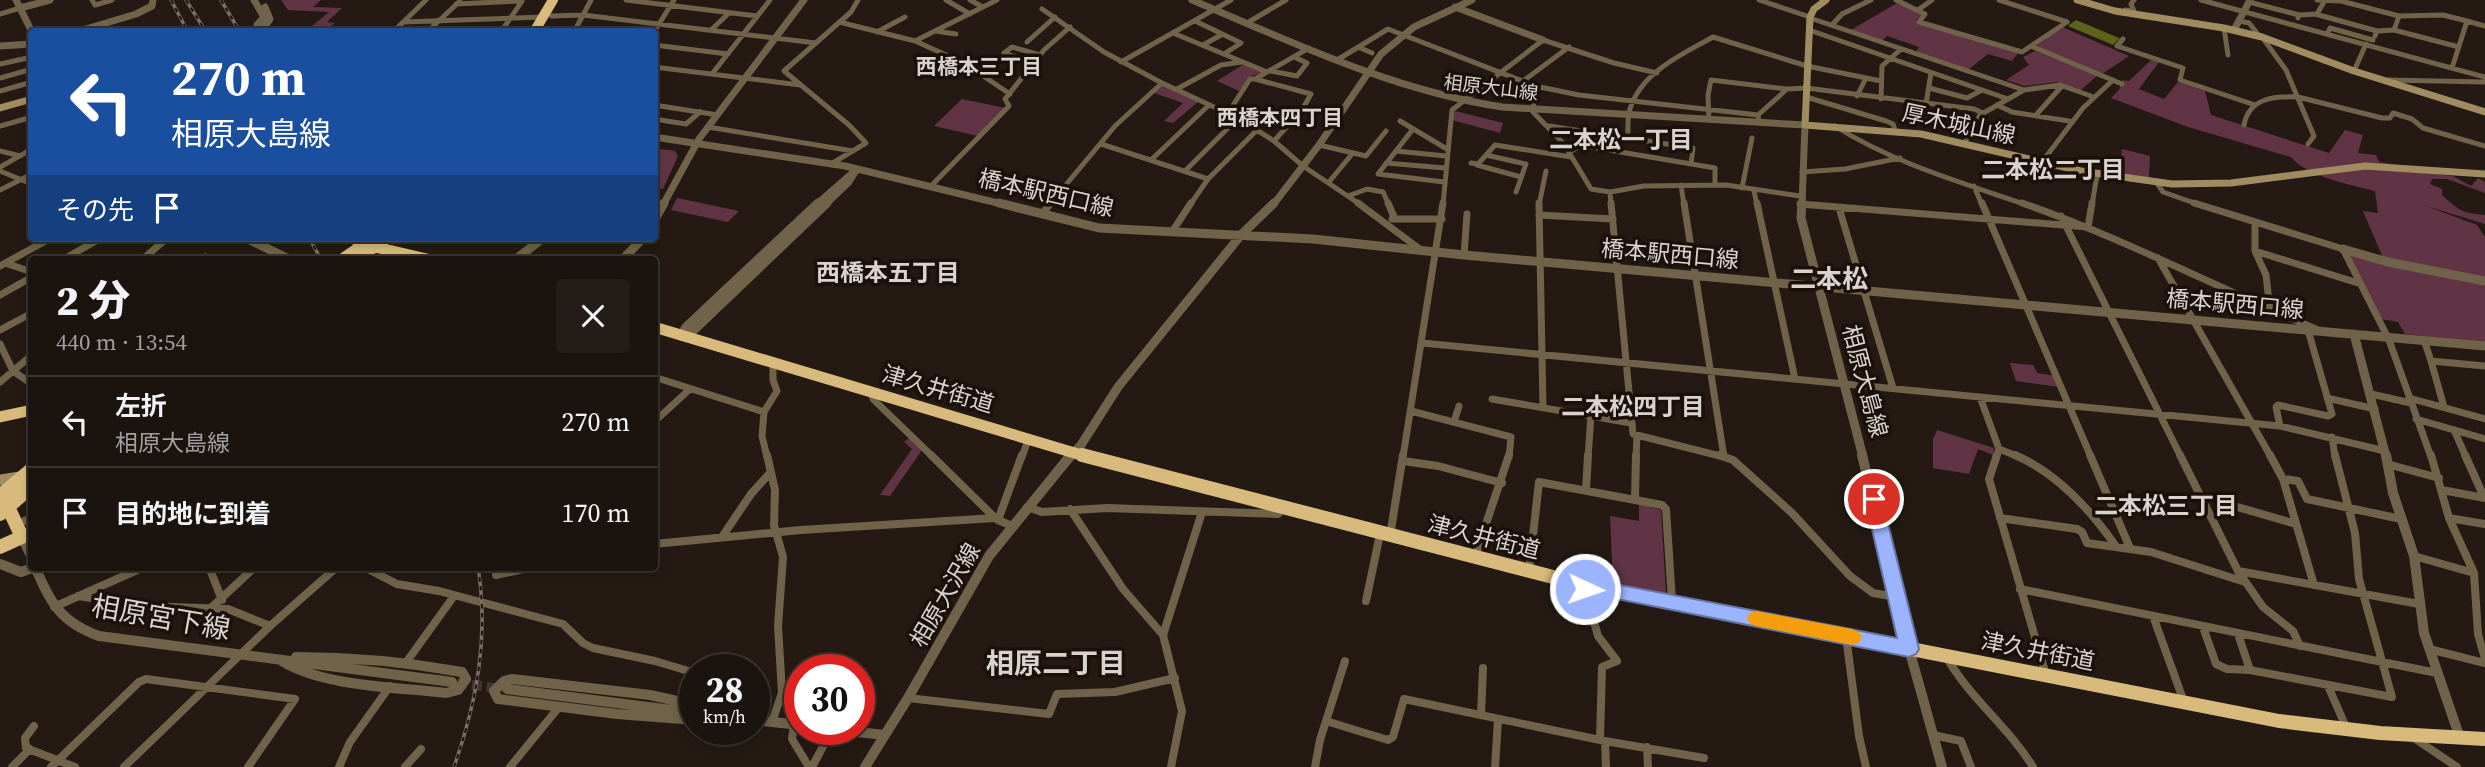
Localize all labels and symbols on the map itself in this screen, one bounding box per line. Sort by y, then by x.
district label: 西橋本三丁目 [916,52,1042,81]
street label: 相原大山線 [1442,68,1540,106]
street label: 厚木城山線 [1899,96,2019,152]
district label: 西橋本四丁目 [1217,103,1343,132]
district label: 二本松一丁目 [1549,123,1693,156]
district label: 二本松二丁目 [1981,153,2125,186]
street label: 橋本駅西口線 [975,162,1117,224]
street label: 橋本駅西口線 [1600,232,1740,276]
district label: 西橋本五丁目 [816,256,960,289]
district label: 二本松 [1790,261,1868,297]
street label: 橋本駅西口線 [2165,282,2305,326]
street label: 相原大島線 [1835,321,1895,441]
street label: 津久井街道 [878,358,998,420]
district label: 二本松四丁目 [1561,390,1705,423]
pin [1844,469,1904,529]
district label: 二本松三丁目 [2094,489,2238,522]
street label: 津久井街道 [1424,508,1544,566]
street label: 相原大沢線 [902,537,988,653]
position arrow [1548,552,1622,626]
street label: 相原宮下線 [89,586,233,648]
street label: 津久井街道 [1979,624,2097,678]
district label: 相原二丁目 [986,644,1126,682]
speed limit sign: 30 [784,654,875,745]

